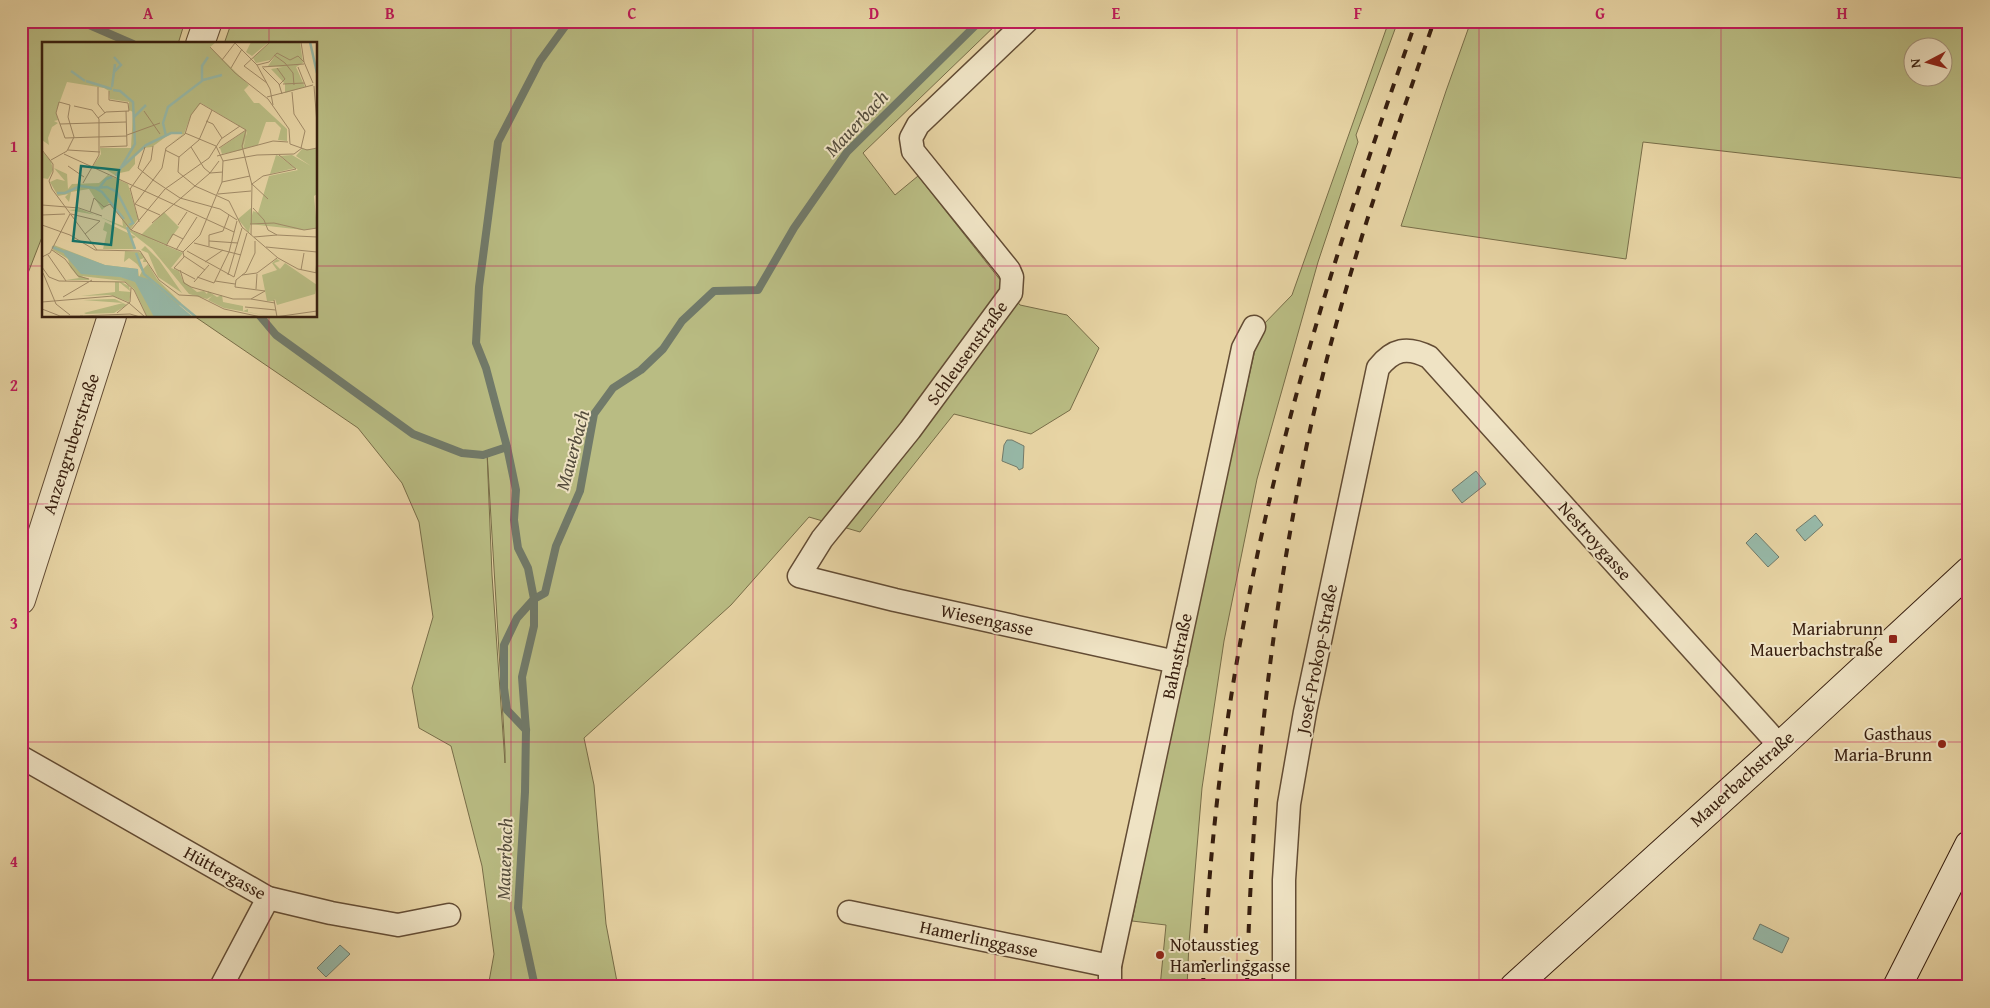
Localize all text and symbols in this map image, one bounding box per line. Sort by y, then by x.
text: A [143,1,154,25]
text: B [385,1,395,25]
text: C [627,1,637,25]
text: D [869,1,879,25]
text: E [1112,1,1121,25]
text: F [1354,1,1362,25]
text: G [1595,1,1605,25]
text: H [1836,1,1848,25]
north arrow [1902,38,1952,88]
inset map [42,42,318,318]
text: N [1905,57,1926,69]
water label: Mauerbach [818,83,895,163]
text: 1 [10,134,18,158]
street label: Schleusenstraße [919,295,1014,411]
street label: Anzengruberstraße [35,370,106,518]
text: 2 [10,373,18,397]
water label: Mauerbach [548,406,596,493]
street label: Nestroygasse [1552,495,1639,587]
street label: Josef-Prokop-Straße [1288,582,1344,738]
street label: Wiesengasse [938,596,1036,643]
street label: Bahnstraße [1154,610,1199,701]
text: 3 [10,611,18,635]
place label: Mariabrunn Mauerbachstraße [1750,615,1883,663]
marker: Mariabrunn Mauerbachstraße [1887,633,1899,645]
place label: Gasthaus Maria-Brunn [1834,720,1932,768]
street label: Mauerbachstraße [1683,724,1800,833]
marker: Gasthaus Maria-Brunn [1936,738,1948,750]
water label: Mauerbach [489,817,519,901]
street label: Hüttergasse [179,839,271,906]
text: 4 [10,849,18,873]
street label: Hamerlinggasse [917,913,1041,964]
place label: Notausstieg Hamerlinggasse [1170,931,1290,979]
marker: Notausstieg Hamerlinggasse [1154,949,1166,961]

